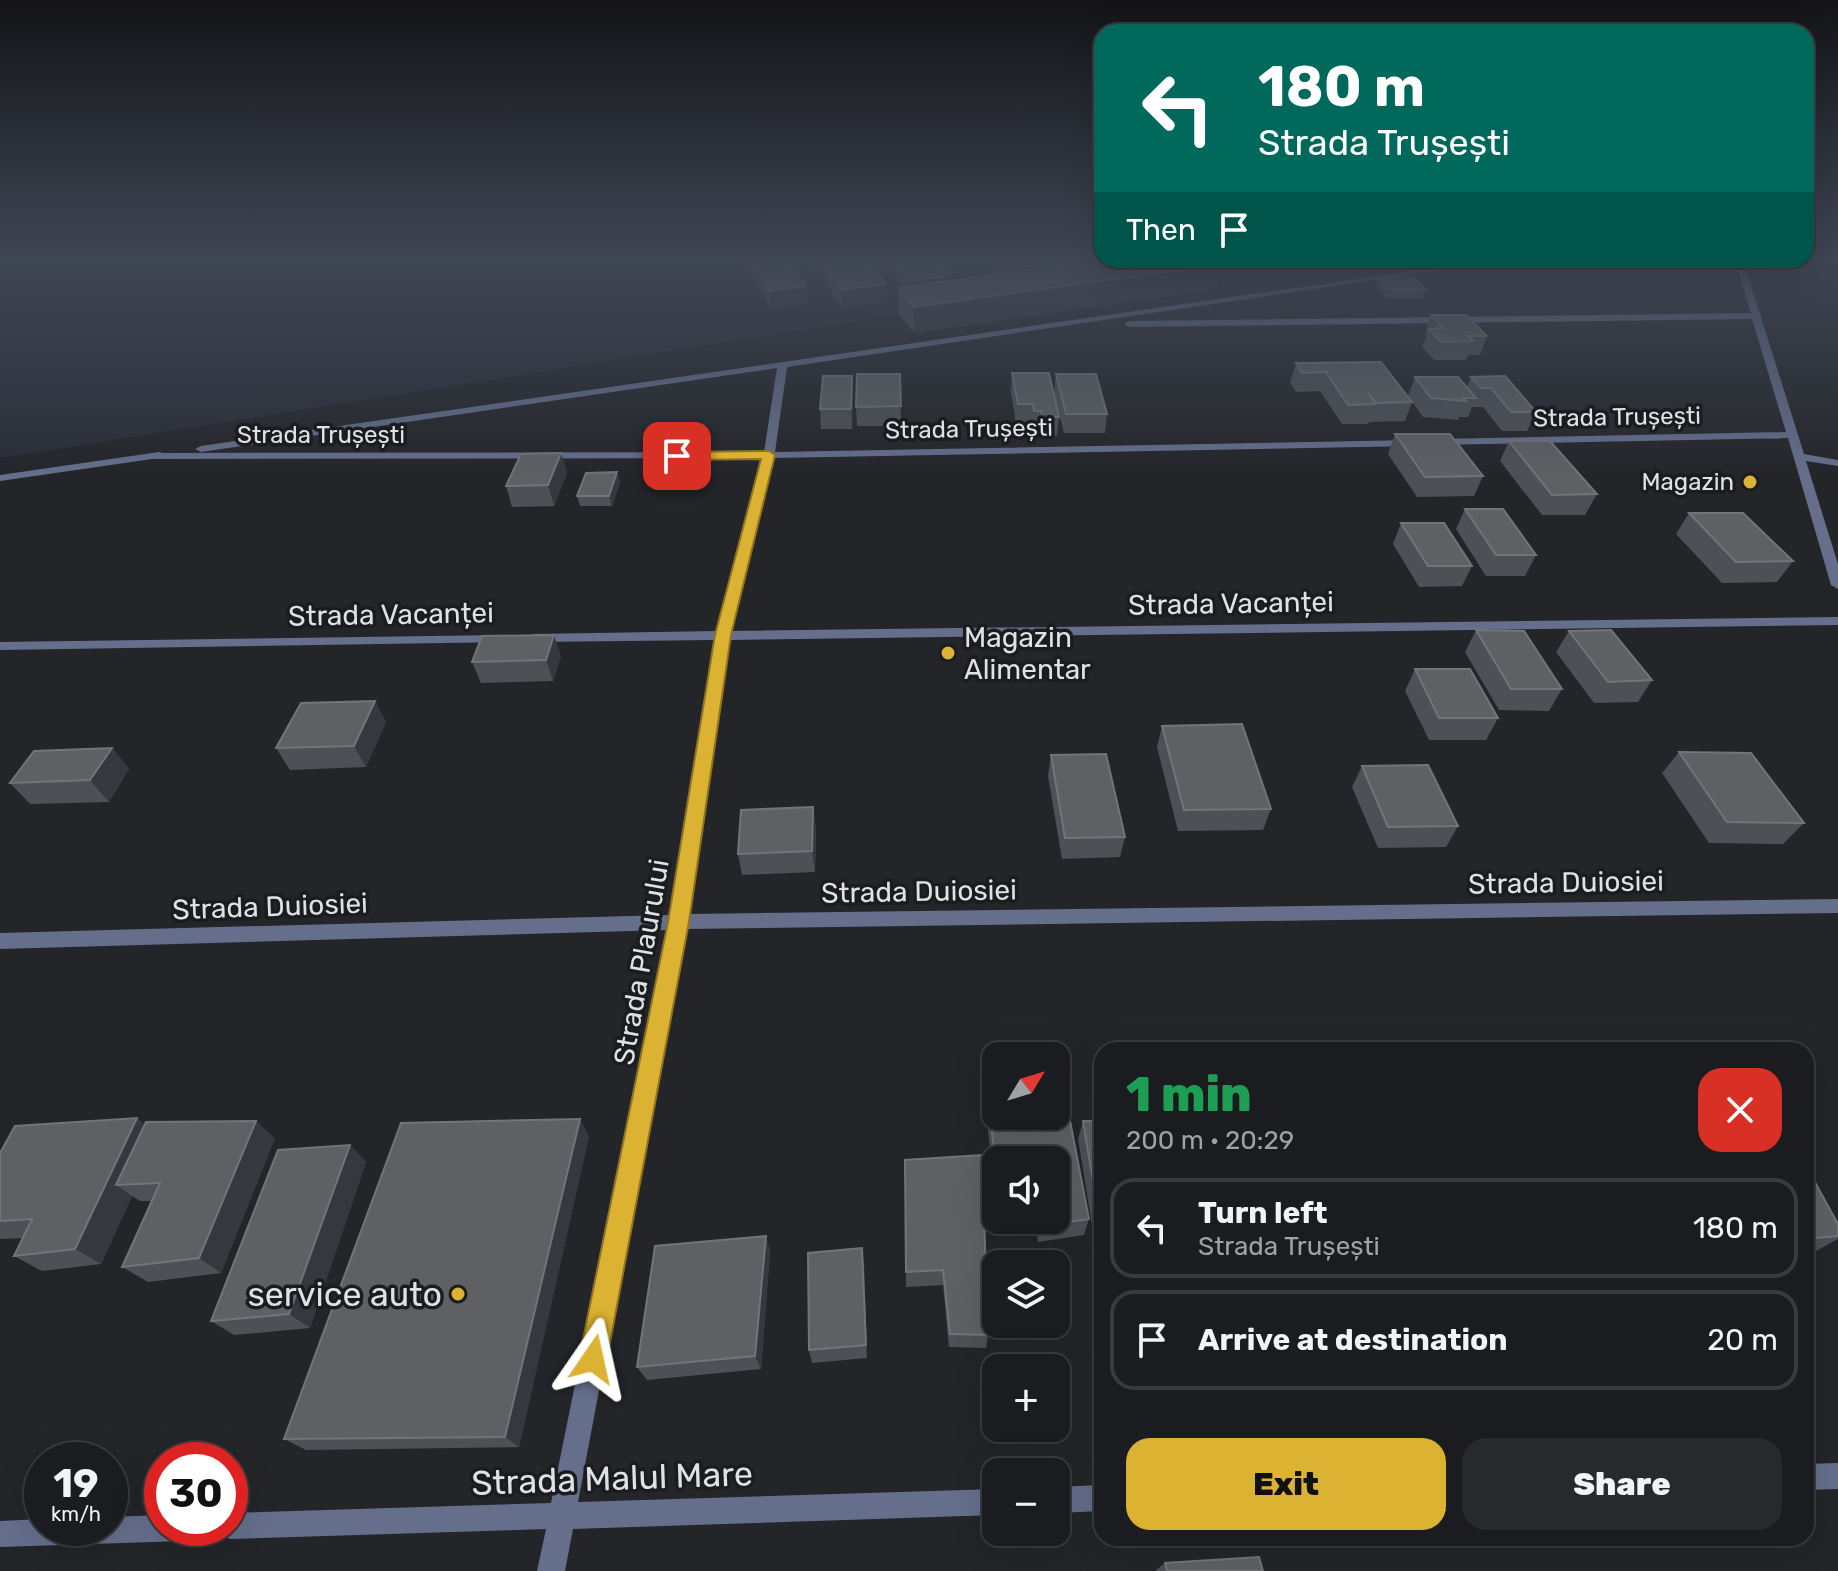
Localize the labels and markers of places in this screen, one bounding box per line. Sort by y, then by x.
pin [643,422,711,490]
place label: Magazin [1642,468,1734,496]
marker: Magazin [1741,473,1759,491]
place label: Magazin Alimentar [964,621,1091,686]
marker: Magazin Alimentar [939,644,957,662]
place label: service auto [247,1274,442,1315]
marker: service auto [449,1285,467,1303]

